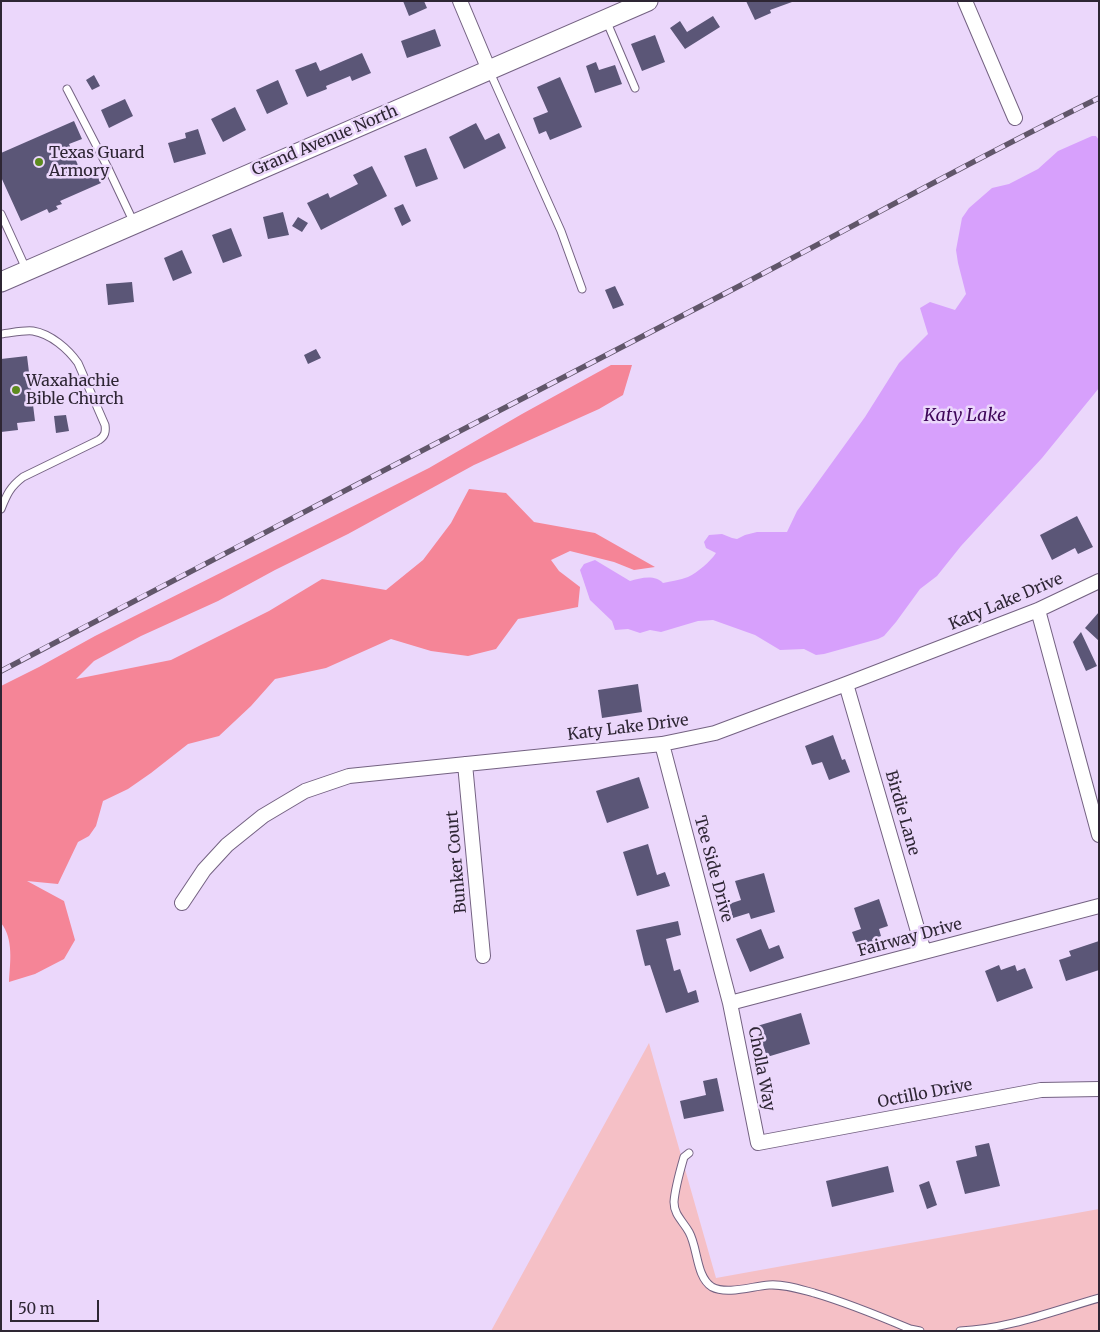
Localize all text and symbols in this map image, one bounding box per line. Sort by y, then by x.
street label: Grand Avenue North [249,102,401,180]
place label: Texas Guard Armory [49,143,144,181]
marker: Texas Guard Armory [33,156,45,168]
place label: Waxahachie Bible Church [26,371,124,409]
marker: Waxahachie Bible Church [10,384,22,396]
water label: Katy Lake [924,405,1006,427]
street label: Katy Lake Drive [946,569,1066,635]
street label: Katy Lake Drive [566,711,690,745]
street label: Birdie Lane [881,768,923,858]
street label: Bunker Court [443,810,471,914]
street label: Tee Side Drive [690,814,736,924]
street label: Fairway Drive [856,915,964,961]
street label: Cholla Way [743,1025,779,1113]
street label: Octillo Drive [876,1075,974,1113]
scale bar [12,1290,101,1322]
text: 50 m [18,1299,55,1318]

